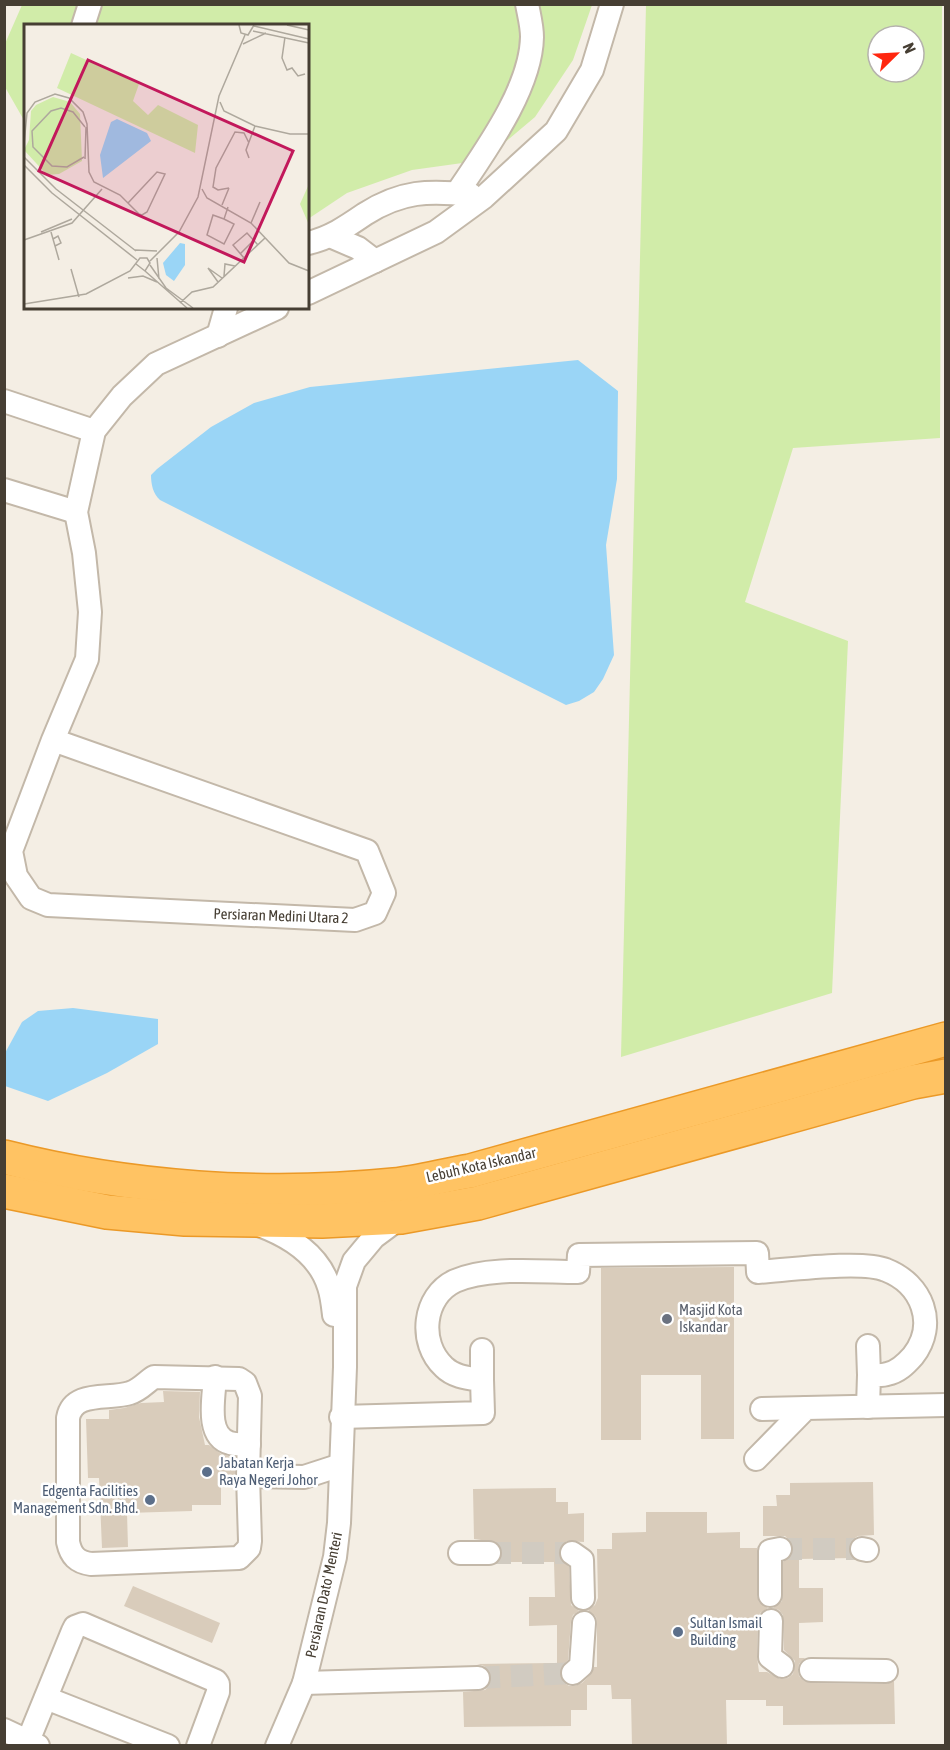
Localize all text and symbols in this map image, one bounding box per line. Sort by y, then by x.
inset map [24,24,309,309]
north arrow [866,24,926,84]
text: N [900,40,920,56]
street label: Persiaran Medini Utara 2 [213,905,349,926]
street label: Lebuh Kota Iskandar [424,1143,538,1185]
place label: Masjid Kota Iskandar [679,1301,743,1335]
marker: Masjid Kota Iskandar [660,1312,674,1326]
place label: Jabatan Kerja Raya Negeri Johor [219,1454,318,1488]
marker: Jabatan Kerja Raya Negeri Johor [200,1465,214,1479]
place label: Edgenta Facilities Management Sdn. Bhd. [13,1482,138,1516]
marker: Edgenta Facilities Management Sdn. Bhd. [143,1493,157,1507]
street label: Persiaran Dato' Menteri [302,1530,345,1659]
place label: Sultan Ismail Building [690,1614,762,1648]
marker: Sultan Ismail Building [671,1625,685,1639]

